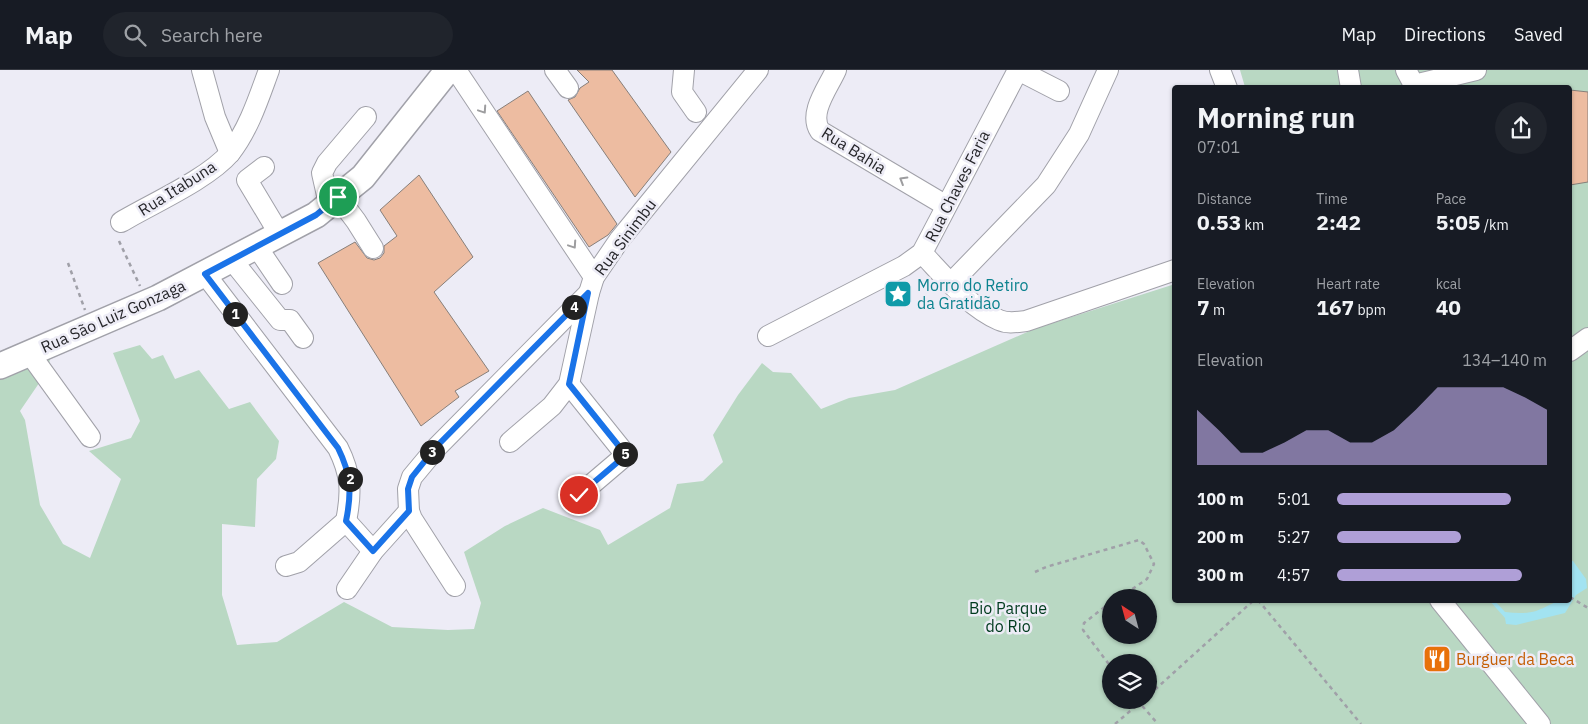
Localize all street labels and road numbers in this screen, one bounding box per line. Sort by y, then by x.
street label: Rua Bahia [818,122,890,178]
street label: Rua Chaves Faria [920,127,994,245]
street label: Rua Itabuna [134,156,220,220]
street label: Rua Sinimbu [590,195,660,279]
street label: Rua São Luiz Gonzaga [37,275,189,357]

